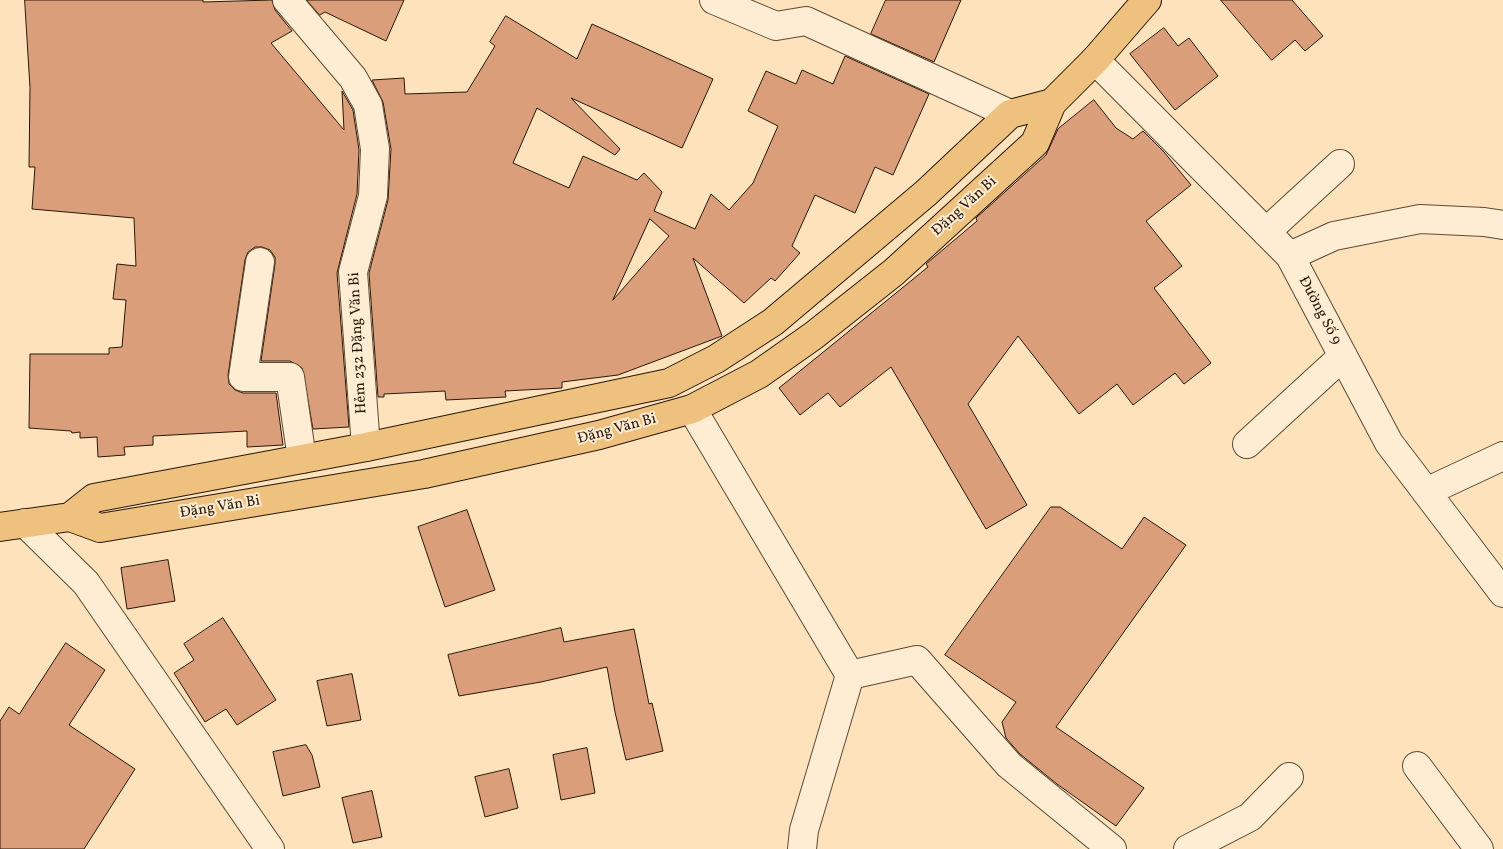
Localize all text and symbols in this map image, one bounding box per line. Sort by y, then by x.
street label: Đặng Văn Bi [929,173,1001,241]
street label: Hẻm 232 Đặng Văn Bi [346,272,372,414]
street label: Đường Số 9 [1293,274,1345,348]
street label: Đặng Văn Bi [576,411,658,449]
street label: Đặng Văn Bi [179,493,261,523]

